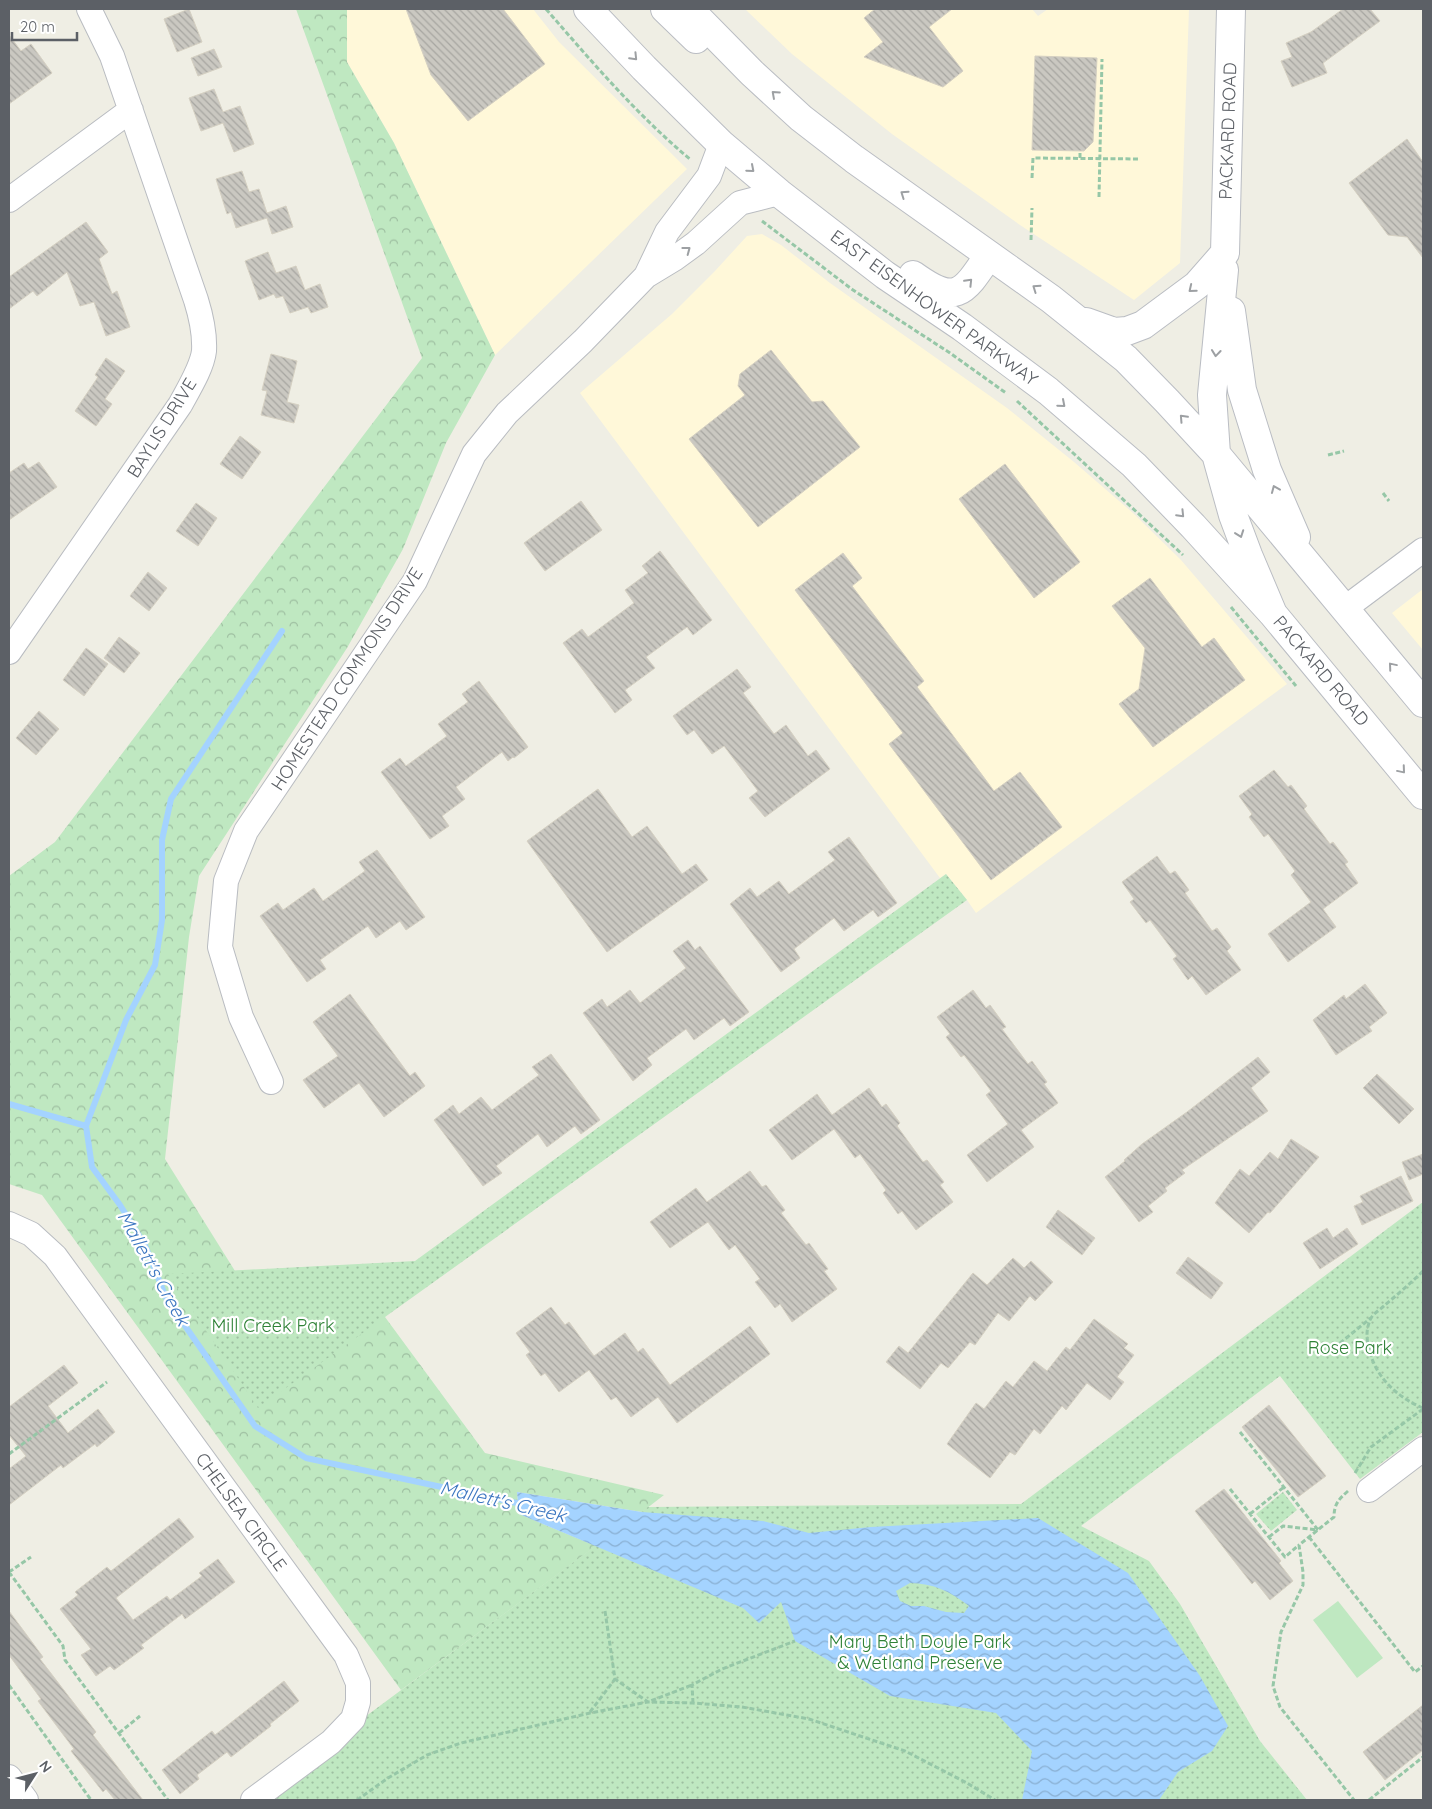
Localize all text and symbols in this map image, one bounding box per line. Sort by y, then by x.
scale bar [12,10,78,42]
text: 20 m [20,17,55,36]
one-way arrow [628,51,637,60]
street label: PACKARD ROAD [1214,62,1241,200]
one-way arrow [772,91,781,100]
one-way arrow [745,164,754,172]
one-way arrow [900,191,909,200]
street label: EAST EISENHOWER PARKWAY [826,225,1043,391]
one-way arrow [681,247,690,255]
one-way arrow [963,278,972,287]
one-way arrow [1189,283,1198,291]
one-way arrow [1032,285,1042,294]
one-way arrow [1211,350,1222,358]
street label: BAYLIS DRIVE [122,374,201,482]
one-way arrow [1057,398,1066,407]
one-way arrow [1180,415,1189,424]
one-way arrow [1271,485,1282,494]
one-way arrow [1175,508,1184,517]
one-way arrow [1234,530,1244,538]
street label: HOMESTEAD COMMONS DRIVE [266,563,427,795]
street label: PACKARD ROAD [1268,611,1374,731]
one-way arrow [1389,662,1398,671]
one-way arrow [1397,764,1406,773]
water label: Mallett's Creek [112,1206,196,1331]
park label: Mill Creek Park [211,1314,335,1337]
park label: Rose Park [1308,1336,1392,1359]
street label: CHELSEA CIRCLE [191,1448,292,1576]
water label: Mallett's Creek [438,1475,570,1528]
park label: Mary Beth Doyle Park & Wetland Preserve [829,1630,1011,1674]
north arrow [10,1749,60,1799]
text: N [35,1757,56,1776]

